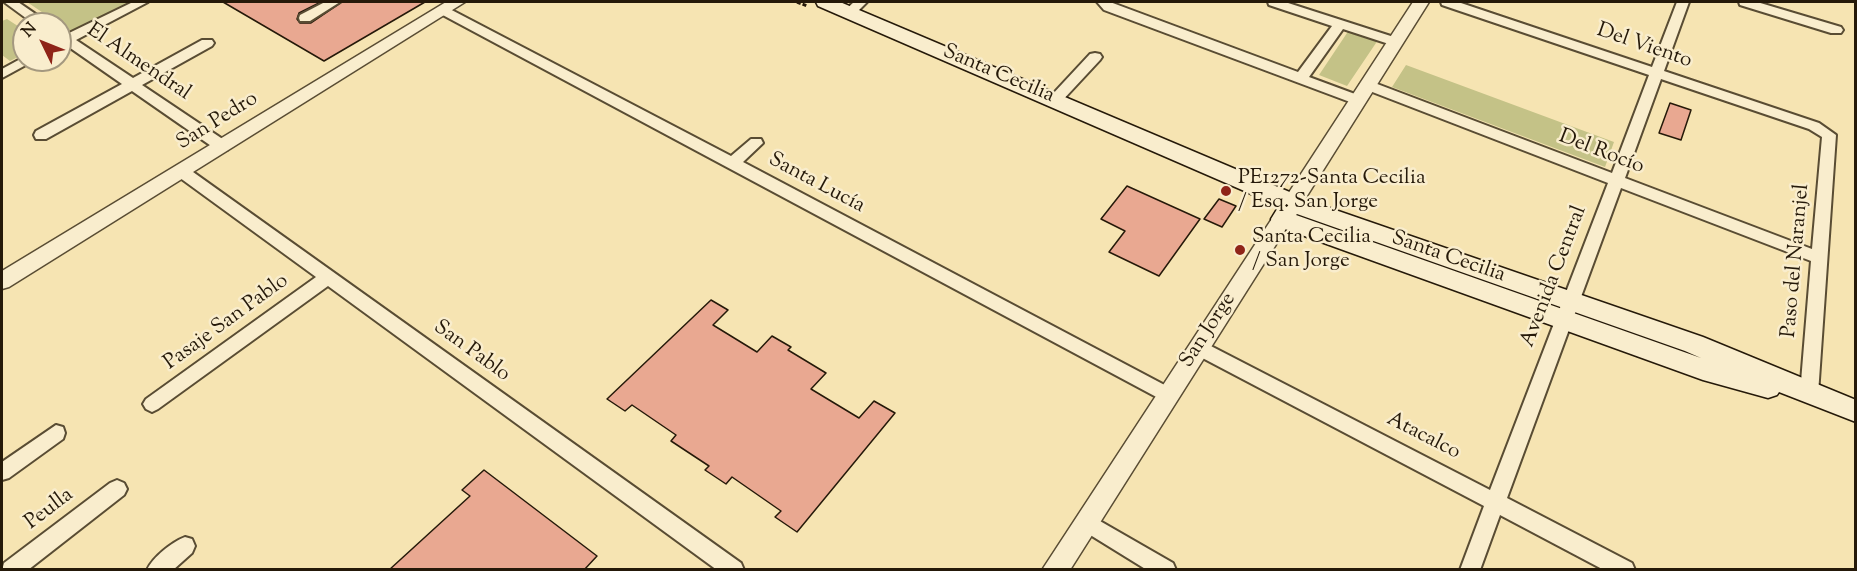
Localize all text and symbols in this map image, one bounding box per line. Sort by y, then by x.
north arrow [12,12,72,72]
text: N [17,18,43,43]
street label: El Almendral [81,19,195,107]
street label: Del Viento [1593,19,1695,75]
street label: Santa Cecilia [938,40,1058,110]
street label: San Pedro [173,87,263,157]
street label: Del Rocío [1555,125,1647,181]
street label: Santa Lucía [763,148,869,220]
place label: PE1272-Santa Cecilia / Esq. San Jorge [1238,166,1426,216]
street label: Paso del Naranjel [1778,183,1816,339]
marker: PE1272-Santa Cecilia / Esq. San Jorge [1219,184,1233,198]
street label: Avenida Central [1516,203,1594,351]
place label: Santa Cecilia / San Jorge [1252,225,1371,275]
street label: Santa Cecilia [1388,227,1508,289]
marker: Santa Cecilia / San Jorge [1233,243,1247,257]
street label: Pasaje San Pablo [160,269,294,377]
street label: San Jorge [1175,289,1243,373]
street label: San Pablo [428,316,514,388]
street label: Atacalco [1382,408,1464,466]
street label: Peulla [21,484,79,536]

